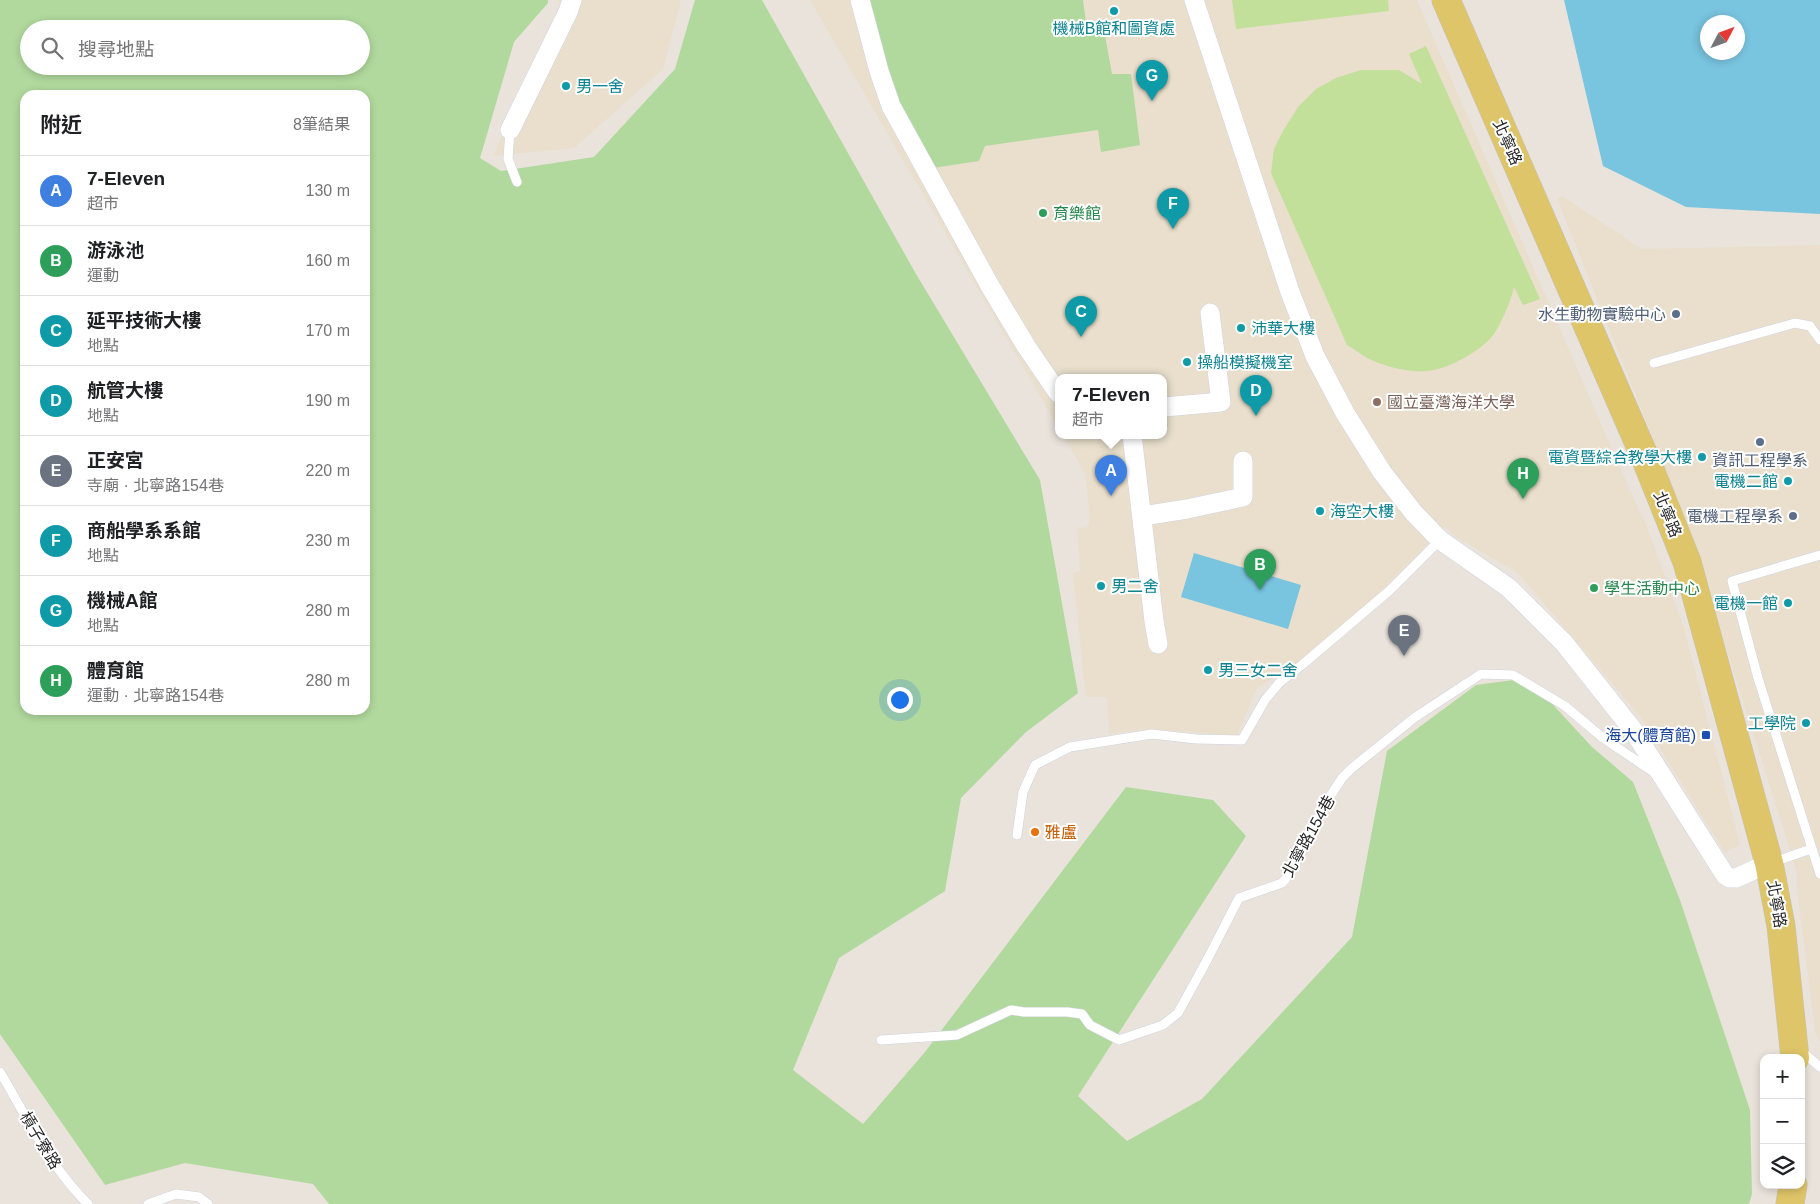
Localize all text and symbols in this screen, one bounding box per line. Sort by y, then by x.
marker: 機械B館和圖資處 [1108,5,1120,17]
north arrow [1700,15,1745,60]
search box [20,20,370,75]
place label: 機械B館和圖資處 [1053,20,1175,37]
icon: search [38,34,66,62]
text: 搜尋地點 [78,39,154,60]
pin: G [1136,60,1168,101]
place label: 男一舍 [576,78,624,95]
marker: 男一舍 [560,80,572,92]
text: 附近 [40,113,82,136]
text: 8筆結果 [293,116,350,133]
street label: 北寧路 [1490,117,1525,168]
text: 7-Eleven [87,168,165,189]
text: A [50,182,62,199]
text: 130 m [306,182,350,199]
pin: F [1157,188,1189,229]
text: 超市 [87,195,119,212]
place label: 育樂館 [1053,205,1101,222]
marker: 育樂館 [1037,207,1049,219]
text: 游泳池 [87,240,144,261]
text: B [50,252,62,269]
text: 160 m [306,252,350,269]
text: 運動 [87,267,119,284]
pin: C [1065,296,1097,337]
place label: 水生動物實驗中心 [1538,306,1666,323]
marker: 水生動物實驗中心 [1670,308,1682,320]
text: 延平技術大樓 [87,310,201,331]
place label: 沛華大樓 [1251,320,1315,337]
text: C [50,322,62,339]
text: 170 m [306,322,350,339]
marker: 沛華大樓 [1235,322,1247,334]
text: 地點 [87,337,119,354]
place label: 操船模擬機室 [1197,354,1293,371]
marker: 操船模擬機室 [1181,356,1193,368]
popup [1055,374,1167,439]
pin: D [1240,375,1272,416]
text: 航管大樓 [87,380,163,401]
text: 7-Eleven [1072,384,1150,405]
text: D [50,392,62,409]
text: 190 m [306,392,350,409]
place label: 國立臺灣海洋大學 [1387,394,1515,411]
marker: 國立臺灣海洋大學 [1371,396,1383,408]
text: 地點 [87,407,119,424]
text: 超市 [1072,411,1104,428]
marker: 資訊工程學系 [1754,436,1766,448]
place label: 電資暨綜合教學大樓 [1548,449,1692,466]
text: 正安宮 [87,450,144,471]
marker: 電資暨綜合教學大樓 [1696,451,1708,463]
place label: 資訊工程學系 [1712,452,1808,469]
pin: A [1095,455,1127,496]
pin: H [1507,458,1539,499]
text: E [51,462,61,479]
text: 220 m [306,462,350,479]
place label: 電機二館 [1714,473,1778,490]
marker: 電機二館 [1782,475,1794,487]
text: 寺廟 · 北寧路154巷 [87,477,224,494]
street label: 北寧路 [1651,489,1684,540]
place label: 海空大樓 [1330,503,1394,520]
marker: 海空大樓 [1314,505,1326,517]
place label: 電機工程學系 [1687,508,1783,525]
marker: 電機工程學系 [1787,510,1799,522]
text: 商船學系系館 [87,520,201,541]
text: F [51,532,61,549]
text: 230 m [306,532,350,549]
text: 地點 [87,547,119,564]
pin: B [1244,549,1276,590]
place label: 男二舍 [1111,578,1159,595]
marker: 男二舍 [1095,580,1107,592]
place label: 學生活動中心 [1604,580,1700,597]
marker: 學生活動中心 [1588,582,1600,594]
text: 機械A館 [87,590,158,611]
place label: 電機一館 [1714,595,1778,612]
marker: 電機一館 [1782,597,1794,609]
text: G [50,602,62,619]
text: 280 m [306,602,350,619]
pin: E [1388,615,1420,656]
text: 地點 [87,617,119,634]
text: 體育館 [87,660,144,681]
place label: 男三女二舍 [1218,662,1298,679]
marker: 男三女二舍 [1202,664,1214,676]
text: H [50,672,62,689]
text: 280 m [306,672,350,689]
text: 運動 · 北寧路154巷 [87,687,224,704]
your location [887,687,913,713]
place label: 工學院 [1748,715,1796,732]
marker: 工學院 [1800,717,1812,729]
place label: 海大(體育館) [1605,727,1696,744]
marker: 海大(體育館) [1700,729,1712,741]
street label: 北寧路154巷 [1279,792,1338,880]
place label: 雅盧 [1045,824,1077,841]
marker: 雅盧 [1029,826,1041,838]
street label: 北寧路 [1764,879,1789,929]
map controls [1760,1054,1805,1189]
button: + [1760,1054,1805,1099]
button: − [1760,1099,1805,1144]
street label: 槓子寮路 [17,1108,64,1172]
button: layers [1760,1144,1805,1189]

